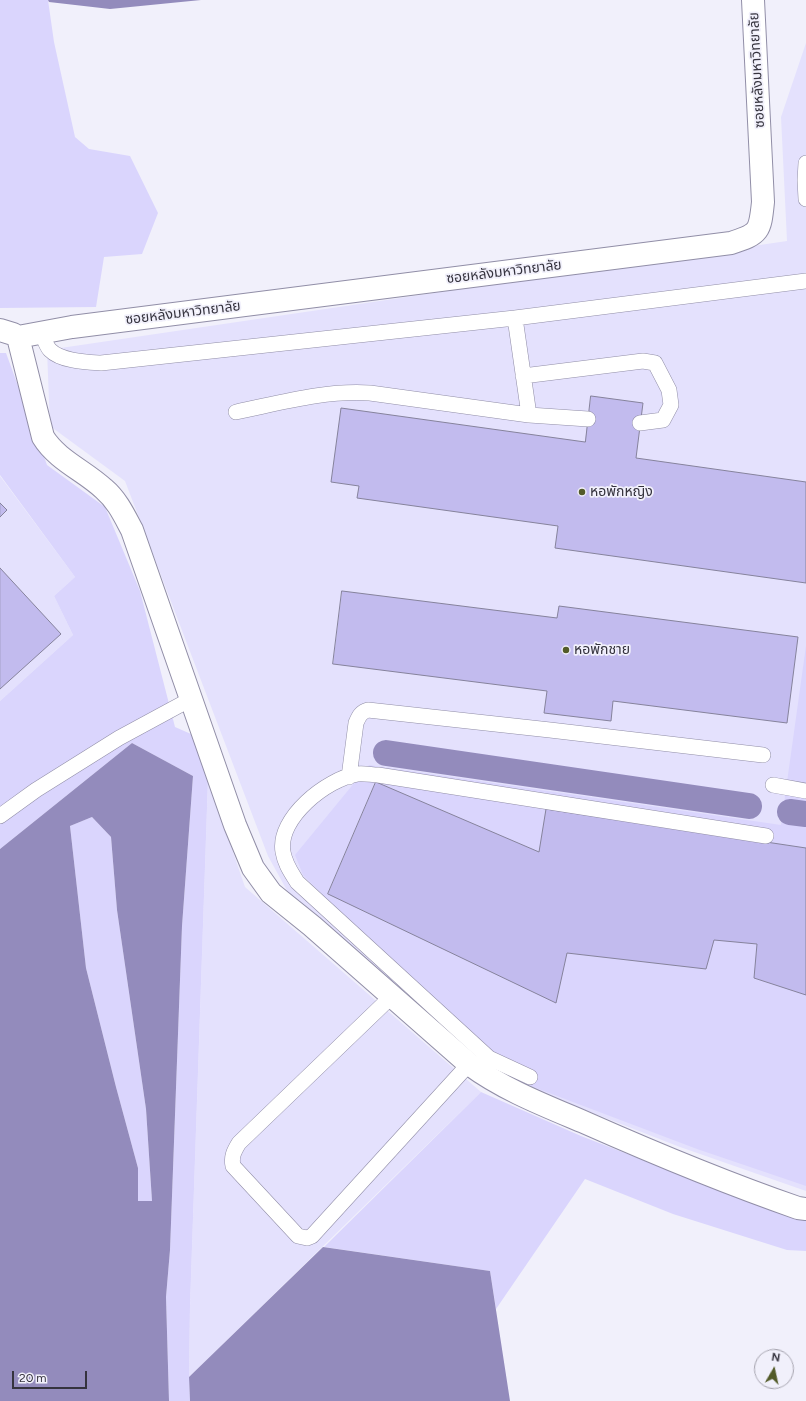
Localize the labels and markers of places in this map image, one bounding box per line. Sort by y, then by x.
place label: หอพักหญิง [590,484,653,500]
marker: หอพักหญิง [577,487,587,497]
place label: หอพักชาย [574,642,630,658]
marker: หอพักชาย [561,645,571,655]

